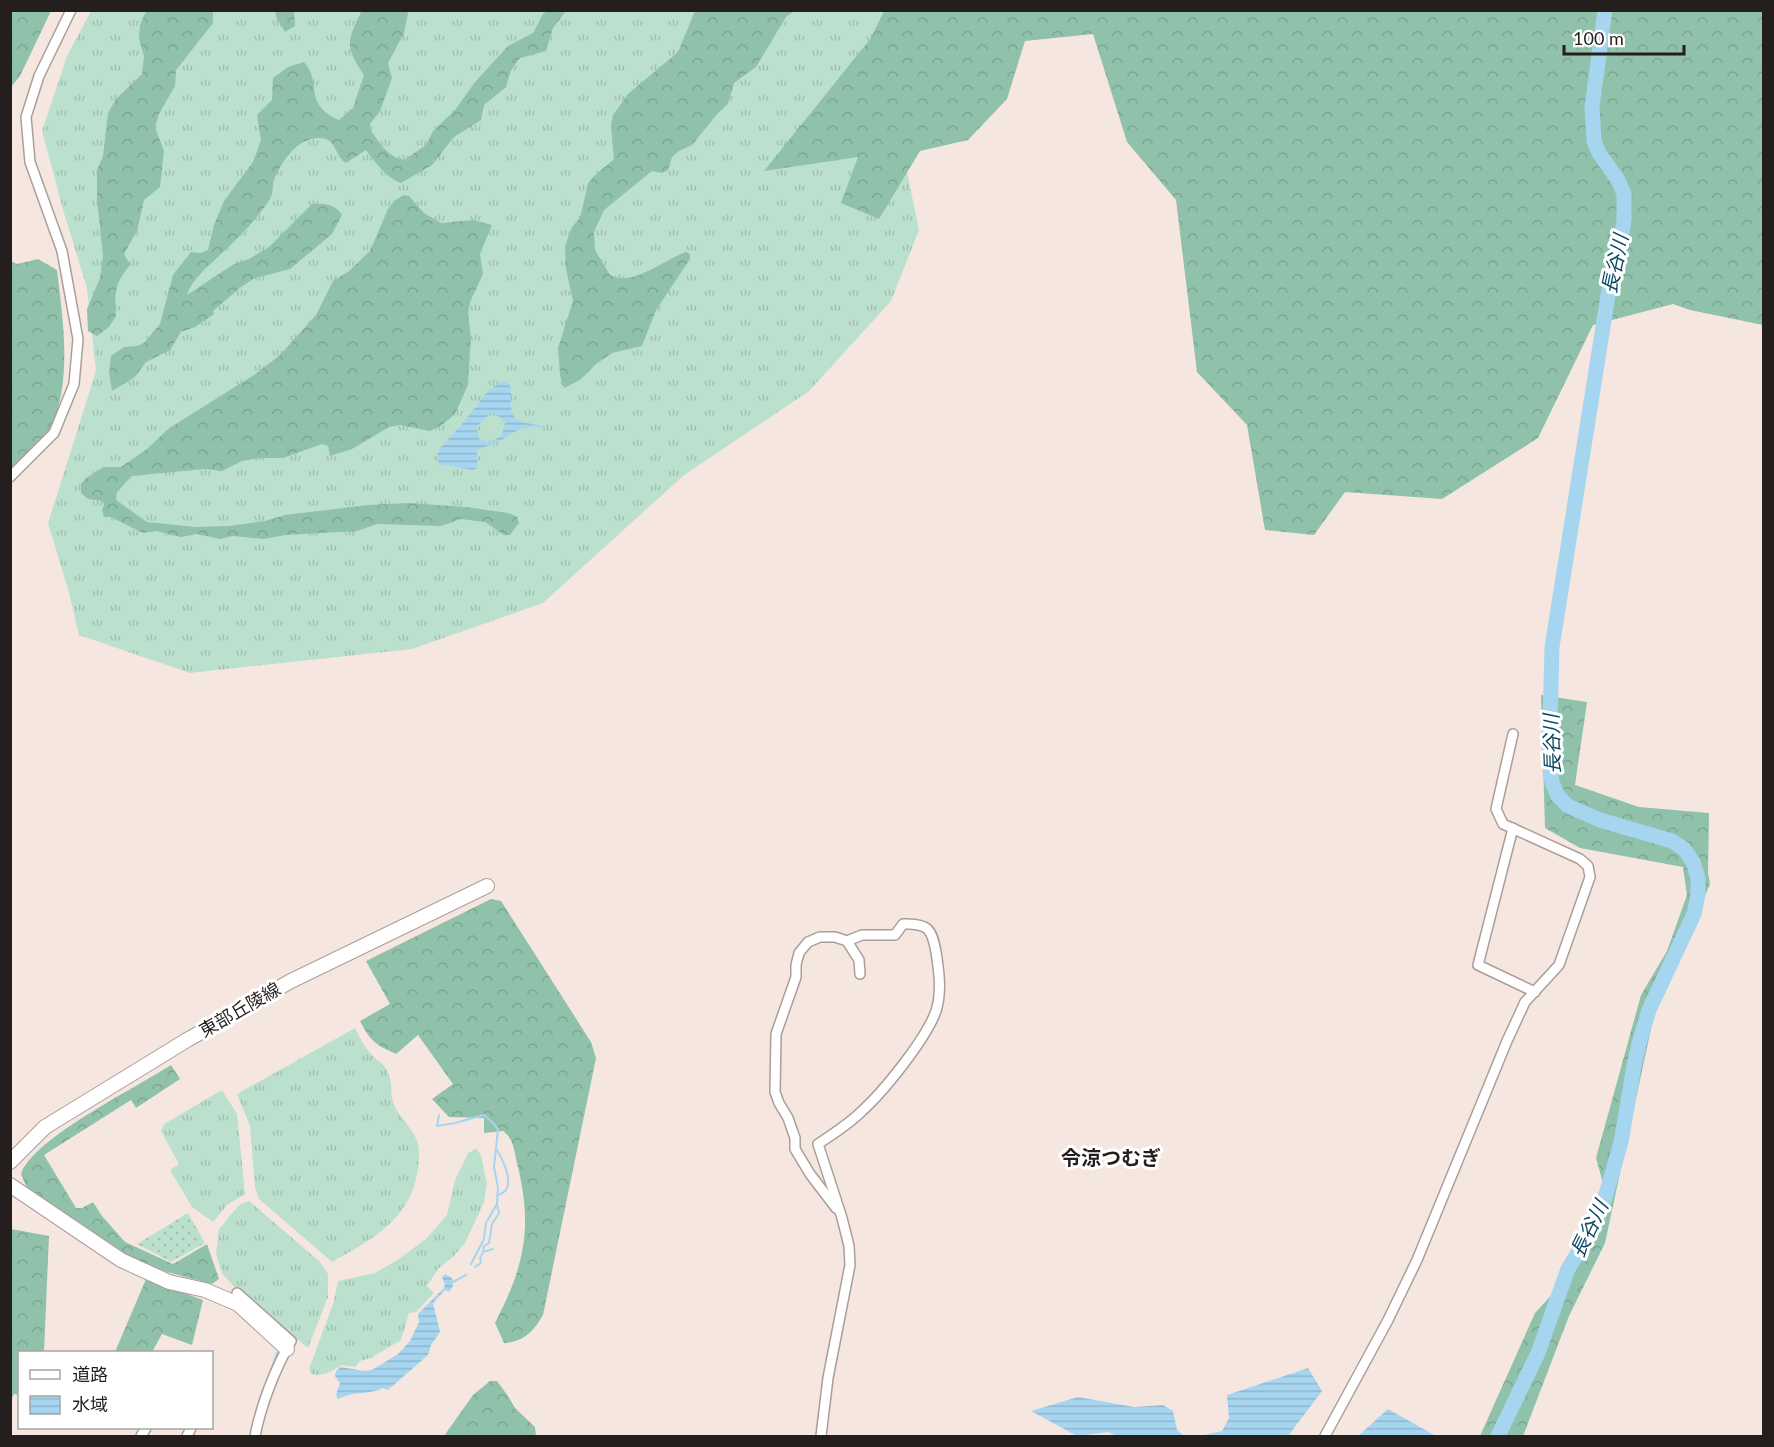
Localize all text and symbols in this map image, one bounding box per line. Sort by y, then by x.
scale bar [1564,18,1684,56]
text: 100 m [1573,27,1624,49]
water label: 長谷川 [1596,230,1632,296]
water label: 長谷川 [1538,712,1564,774]
street label: 東部丘陵線 [195,977,284,1041]
district label: 令涼つむぎ [1061,1145,1161,1169]
water label: 長谷川 [1564,1195,1613,1261]
legend [18,1351,213,1429]
text: 道路 [72,1363,108,1385]
text: 水域 [72,1393,108,1415]

